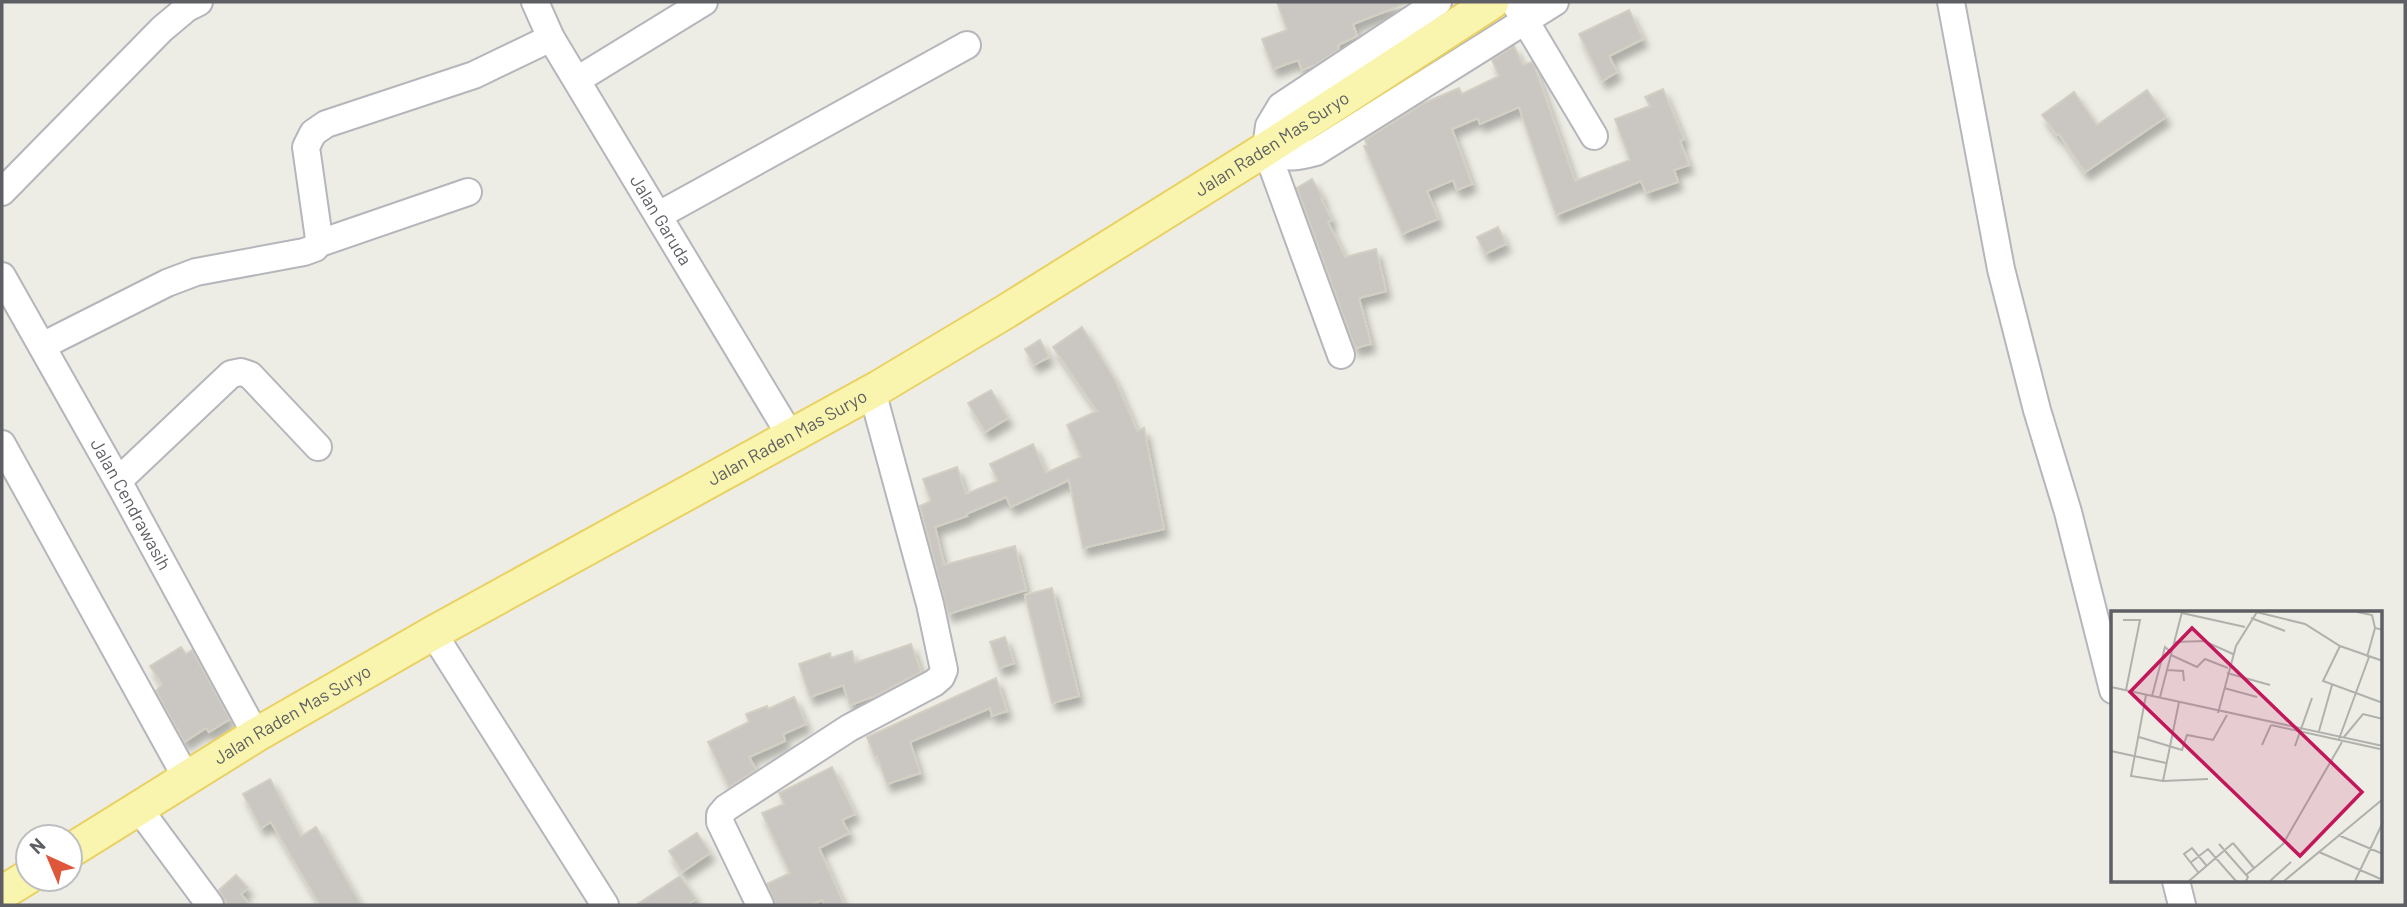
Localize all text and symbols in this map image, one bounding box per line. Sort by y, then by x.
street label: Jalan Raden Mas Suryo [1190,86,1353,201]
street label: Jalan Garuda [626,170,697,269]
street label: Jalan Raden Mas Suryo [703,384,870,490]
street label: Jalan Cendrawasih [86,434,176,574]
inset map [2111,611,2382,883]
street label: Jalan Raden Mas Suryo [209,659,375,769]
north arrow [14,823,84,893]
text: N [24,833,49,858]

